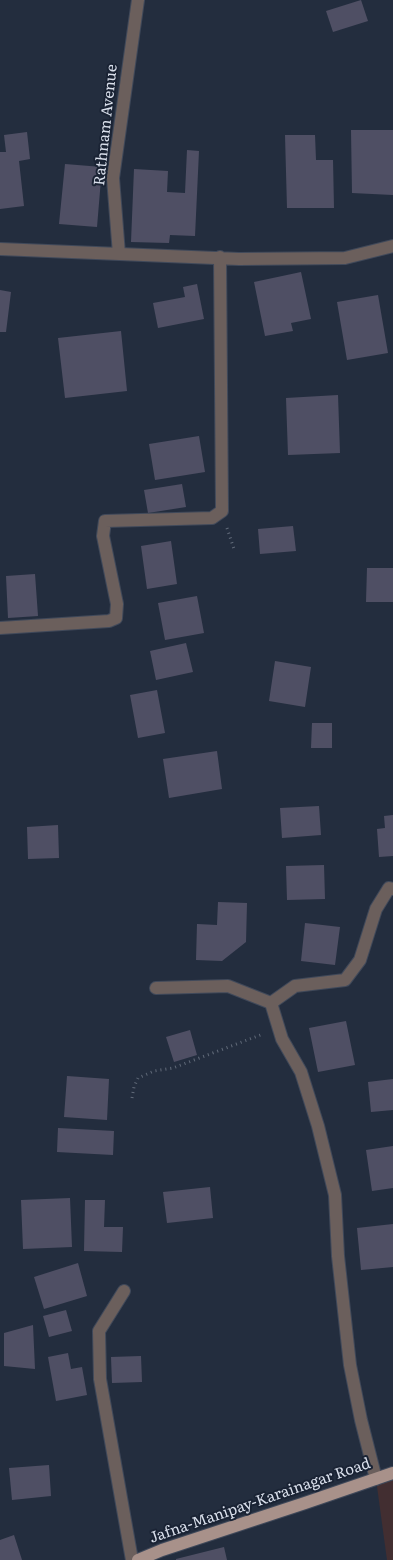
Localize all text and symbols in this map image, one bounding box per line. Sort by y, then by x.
street label: Rathnam Avenue [91,63,121,187]
street label: Jafna-Manipay-Karainagar Road [147,1455,373,1547]

